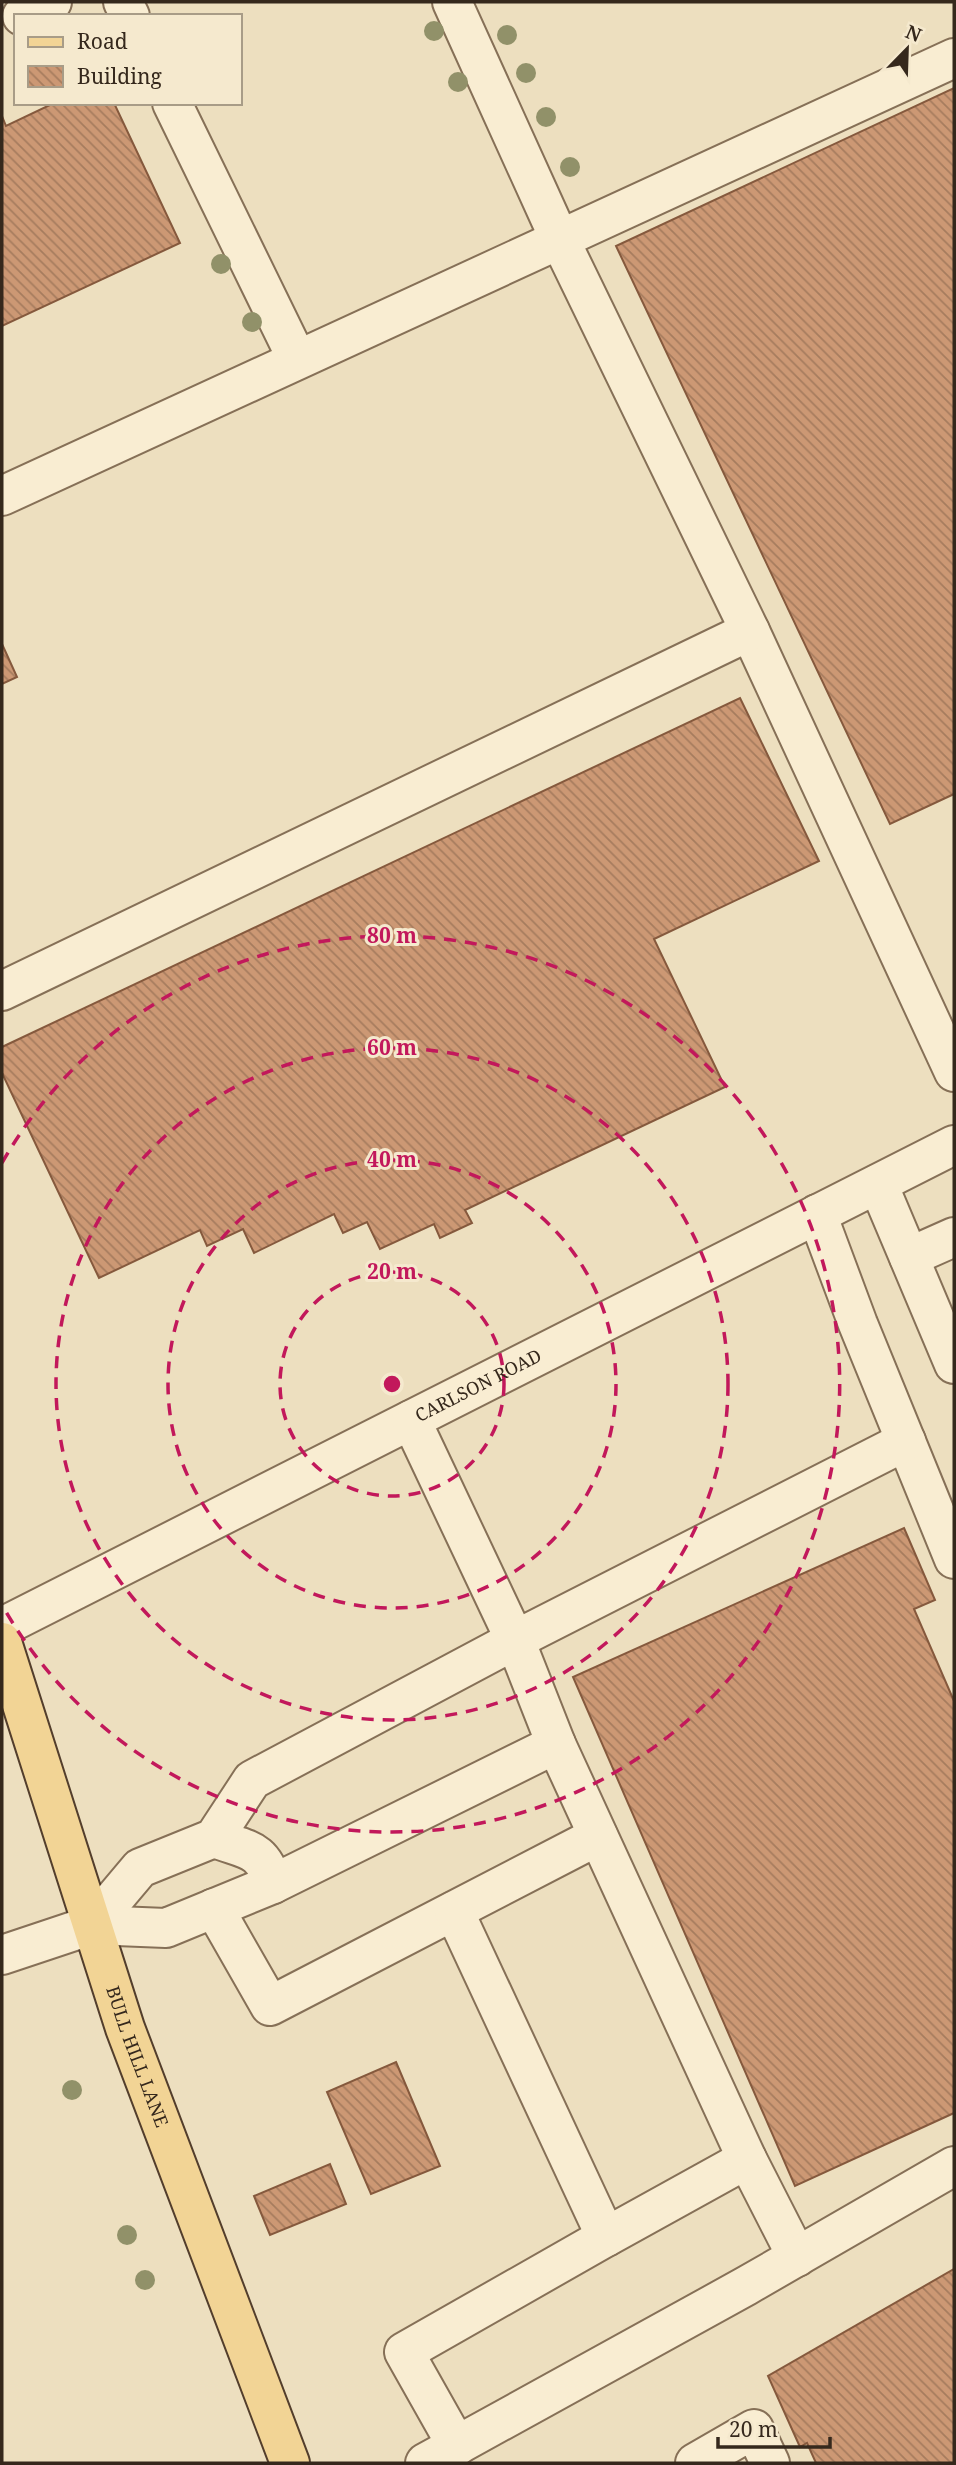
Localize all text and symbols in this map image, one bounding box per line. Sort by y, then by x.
legend [14,14,242,105]
north arrow [872,14,942,84]
text: N [902,18,926,48]
text: Road [77,27,128,55]
text: Building [77,62,162,90]
text: 80 m [367,921,417,949]
text: 60 m [367,1033,417,1061]
text: 40 m [367,1145,417,1173]
text: 20 m [367,1257,417,1285]
street label: CARLSON ROAD [411,1343,545,1427]
centre of rings [380,1372,404,1396]
street label: BULL HILL LANE [101,1983,174,2130]
scale bar [718,2406,830,2450]
text: 20 m [729,2415,778,2443]

